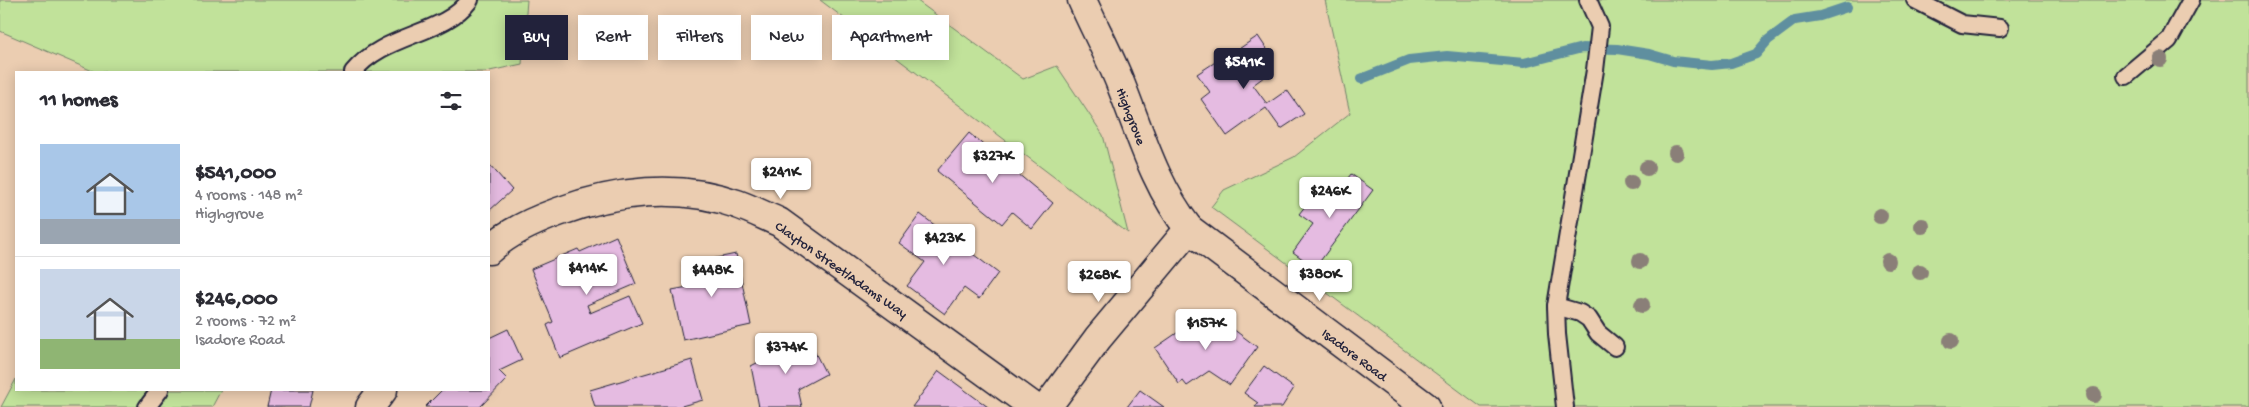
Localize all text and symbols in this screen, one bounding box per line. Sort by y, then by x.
chip: Buy [505,15,568,60]
chip: Rent [578,15,648,60]
chip: Filters [658,15,741,60]
chip: New [751,15,822,60]
chip: Apartment [832,15,949,60]
pin: $541K [1209,48,1279,90]
text: $541K [1225,54,1263,73]
street label: Highgrove [1111,86,1149,149]
icon: filters [437,87,465,115]
text: 11 homes [40,89,118,114]
pin: $327K [958,142,1028,184]
text: $327K [973,148,1013,167]
pin: $241K [746,158,816,200]
text: $541,000 [195,162,276,187]
icon: home [80,164,140,224]
text: $241K [762,164,800,183]
pin: $246K [1295,176,1365,219]
text: $246K [1310,183,1350,202]
text: 4 rooms · 148 m² [195,187,303,206]
text: Highgrove [195,206,264,225]
street label: Clayton Street/Adams Way [771,219,910,323]
pin: $423K [909,224,979,266]
text: $423K [924,230,964,249]
pin: $414K [552,254,622,296]
pin: $448K [677,256,747,298]
text: $414K [568,260,606,279]
pin: $268K [1064,260,1134,303]
pin: $380K [1285,260,1355,302]
text: $448K [692,262,732,281]
text: $380K [1299,266,1341,285]
text: $268K [1079,267,1119,286]
text: $246,000 [195,288,278,313]
icon: home [80,289,140,349]
pin: $157K [1171,308,1241,351]
text: 2 rooms · 72 m² [195,313,296,332]
text: $157K [1186,315,1226,334]
street label: Isadore Road [1317,326,1391,387]
text: Isadore Road [195,332,284,351]
pin: $374K [751,332,821,375]
text: $374K [766,339,806,358]

